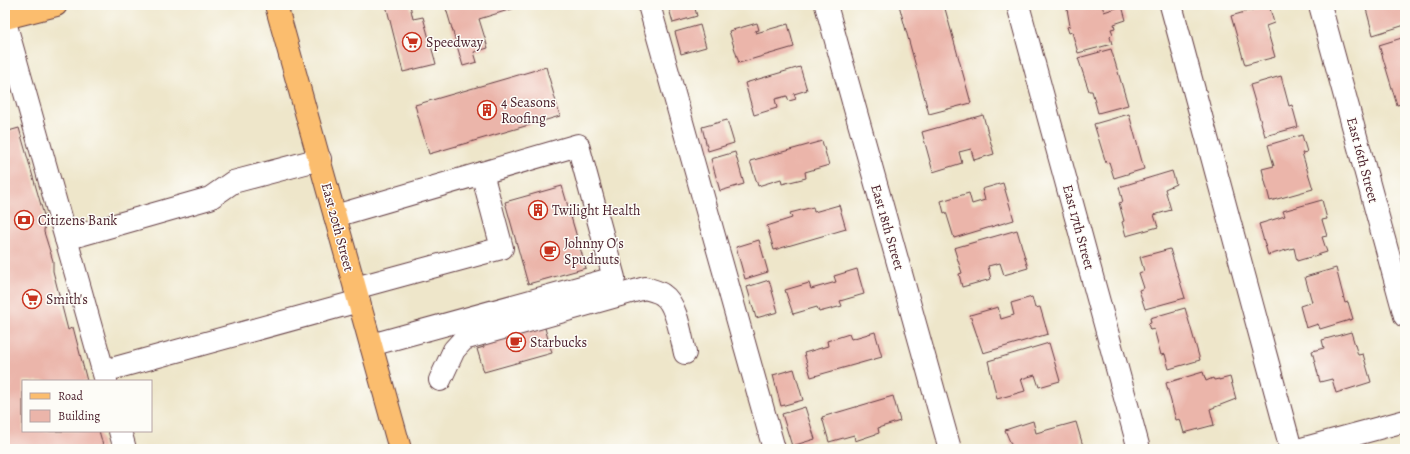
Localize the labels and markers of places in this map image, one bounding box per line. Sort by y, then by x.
supermarket icon: Speedway [401,31,423,53]
place label: Speedway [426,33,484,52]
place label: 4 Seasons Roofing [501,93,556,128]
building icon: 4 Seasons Roofing [476,99,498,121]
building icon: Twilight Health [527,199,549,221]
place label: Twilight Health [552,201,641,220]
bank icon: Citizens Bank [13,209,35,231]
place label: Citizens Bank [38,211,117,230]
place label: Johnny O's Spudnuts [564,234,624,269]
cafe icon: Johnny O's Spudnuts [539,240,561,262]
supermarket icon: Smith's [21,288,43,310]
place label: Smith's [46,290,88,309]
cafe icon: Starbucks [505,331,527,353]
place label: Starbucks [530,333,587,352]

